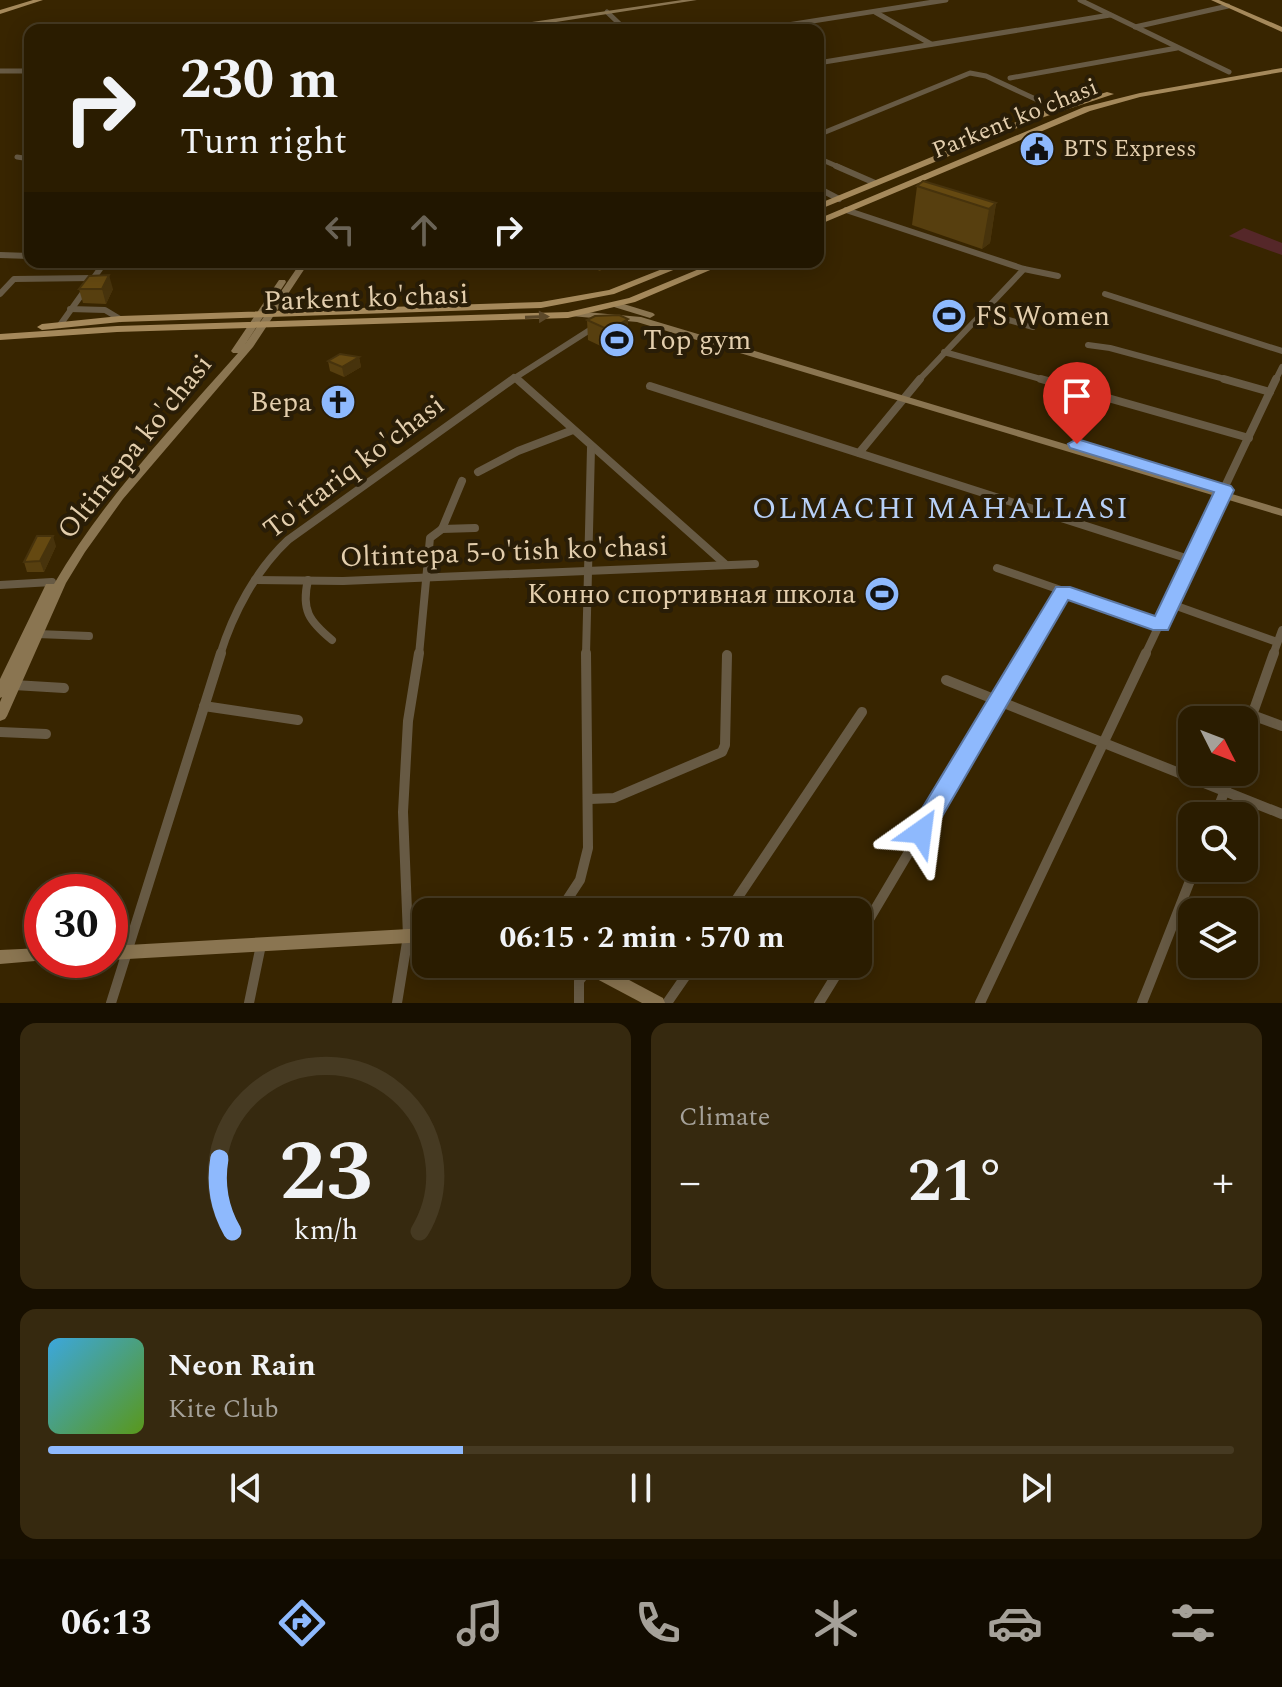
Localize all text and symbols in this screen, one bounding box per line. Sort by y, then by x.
text: 230 m [180,38,339,123]
icon: right [48,56,152,160]
street label: Parkent ko'chasi [927,69,1103,169]
text: Turn right [180,115,347,170]
public building icon: BTS Express [1018,130,1056,168]
place label: BTS Express [1063,131,1197,167]
icon: left [318,208,362,252]
icon: ahead [402,208,446,252]
icon: right [486,208,530,252]
street label: Parkent ko'chasi [263,273,469,323]
place label: FS Women [975,295,1110,338]
sports icon: FS Women [930,297,968,335]
one-way arrow [525,310,550,323]
place label: Top gym [643,319,751,362]
sports icon: Top gym [598,321,636,359]
street label: Oltintepa ko'chasi [47,345,223,549]
pin [1043,362,1111,444]
icon: arrive [1055,374,1099,418]
place label: Вера [250,381,312,424]
church icon: Вера [319,383,357,421]
street label: To'rtariq ko'chasi [254,384,454,550]
district label: OLMACHI MAHALLASI [752,486,1130,532]
street label: Oltintepa 5-o'tish ko'chasi [339,525,669,579]
place label: Конно спортивная школа [527,573,856,616]
sports icon: Конно спортивная школа [863,575,901,613]
north arrow [1178,706,1258,786]
map controls [1178,706,1258,978]
position arrow [879,790,963,874]
button: search [1178,802,1258,882]
speed limit sign: 30 [24,874,128,978]
button: layers [1178,898,1258,978]
text: 06:15 · 2 min · 570 m [499,915,785,961]
text: Climate [679,1097,770,1137]
text: 23 [279,1110,372,1237]
text: 21° [908,1136,1005,1228]
text: − [679,1149,701,1216]
text: + [1212,1149,1234,1216]
text: km/h [293,1209,358,1252]
text: Neon Rain [168,1343,316,1389]
text: Kite Club [168,1389,279,1429]
icon: previous [224,1466,268,1510]
icon: pause [619,1466,663,1510]
icon: next [1014,1466,1058,1510]
icon: directions [274,1595,330,1651]
icon: music [452,1595,508,1651]
icon: phone [630,1595,686,1651]
icon: climate [808,1595,864,1651]
icon: car [987,1595,1043,1651]
icon: filters [1165,1595,1221,1651]
text: 06:13 [61,1596,152,1651]

